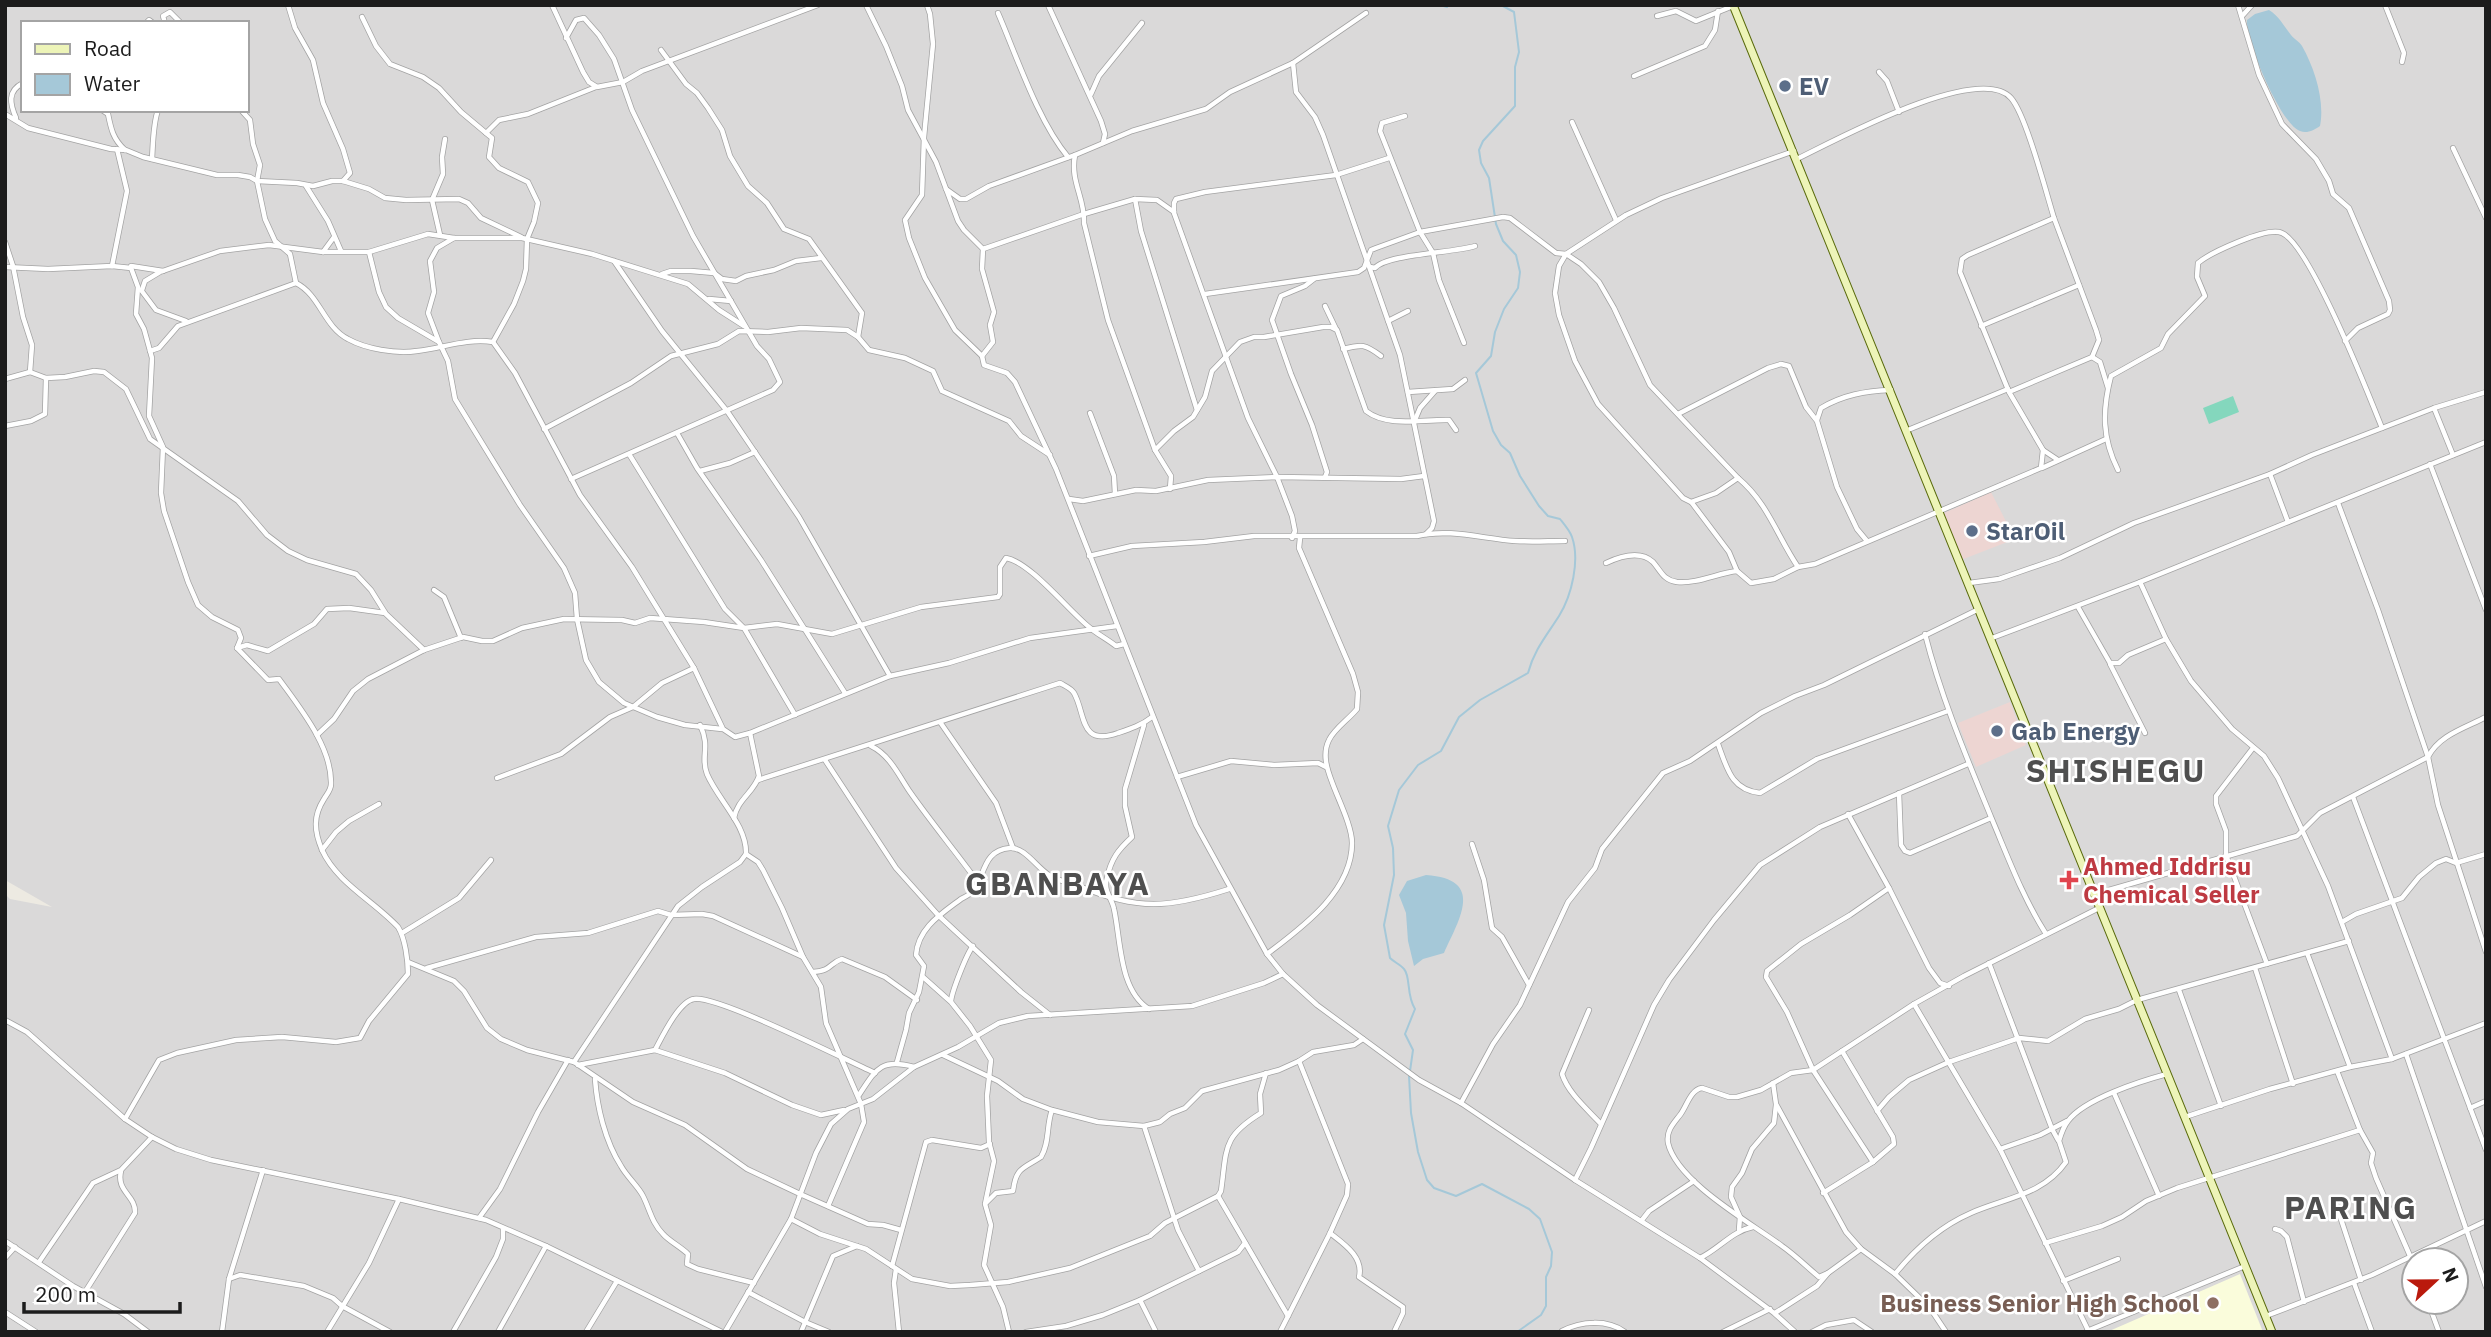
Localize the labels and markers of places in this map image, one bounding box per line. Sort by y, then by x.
place label: EV [1799,70,1830,102]
marker: EV [1777,78,1793,94]
place label: StarOil [1986,515,2065,547]
marker: StarOil [1964,523,1980,539]
place label: Gab Energy [2011,715,2140,747]
marker: Gab Energy [1989,723,2005,739]
place label: Ahmed Iddrisu Chemical Seller [2083,850,2260,910]
marker: Ahmed Iddrisu Chemical Seller [2061,872,2077,888]
place label: Business Senior High School [1880,1287,2199,1319]
marker: Business Senior High School [2205,1295,2221,1311]

